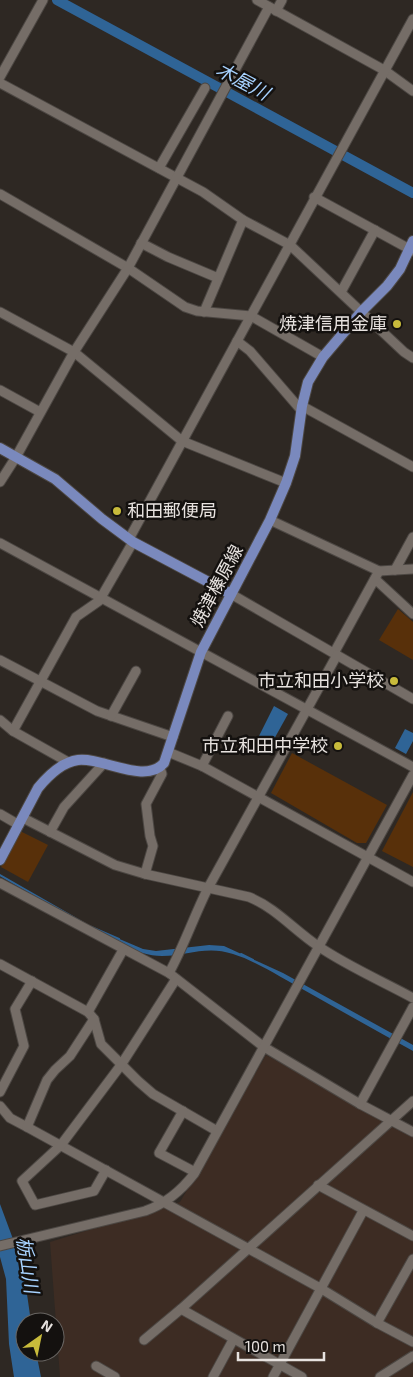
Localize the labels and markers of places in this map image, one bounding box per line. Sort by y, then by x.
place label: 焼津信用金庫 [279,312,387,334]
marker: 焼津信用金庫 [391,318,403,330]
place label: 和田郵便局 [127,499,217,521]
marker: 和田郵便局 [111,505,123,517]
place label: 市立和田小学校 [258,669,384,691]
marker: 市立和田小学校 [388,675,400,687]
place label: 市立和田中学校 [202,734,328,756]
marker: 市立和田中学校 [332,740,344,752]

